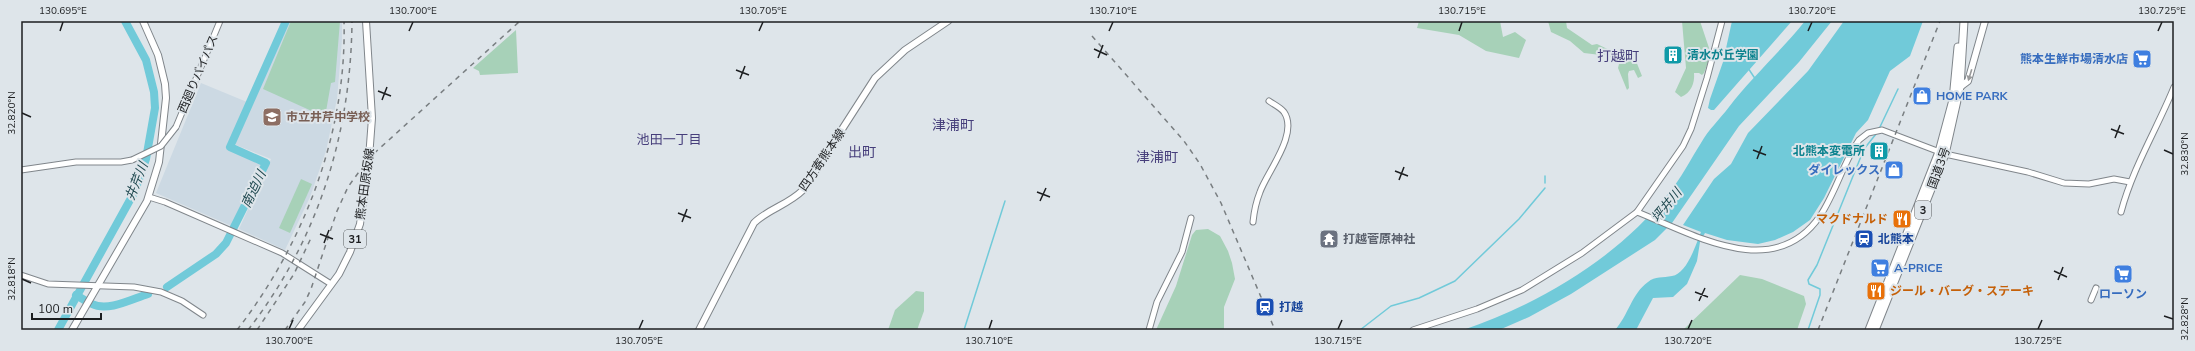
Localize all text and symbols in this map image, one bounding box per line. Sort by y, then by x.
text: 130.695°E [39,4,87,18]
text: 130.700°E [389,4,437,18]
text: 130.705°E [739,4,787,18]
text: 130.710°E [1089,4,1137,18]
text: 130.715°E [1438,4,1486,18]
text: 130.720°E [1788,4,1836,18]
text: 130.725°E [2138,4,2186,18]
street label: 西廻りバイパス [174,32,222,116]
building icon: 清水が丘学園 [1662,44,1684,66]
district label: 打越町 [1597,47,1639,66]
place label: 清水が丘学園 [1687,47,1759,63]
supermarket icon: 熊本生鮮市場清水店 [2131,48,2153,70]
place label: 熊本生鮮市場清水店 [2020,51,2128,67]
one-way arrow [1967,69,1973,81]
shop icon: HOME PARK [1911,85,1933,107]
place label: HOME PARK [1936,88,2009,104]
text: 32.820°N [5,91,19,135]
school or university icon: 市立井芹中学校 [261,106,283,128]
place label: 市立井芹中学校 [286,109,370,125]
district label: 津浦町 [932,116,974,135]
street label: 四方寄熊本線 [795,126,849,194]
district label: 池田一丁目 [636,131,702,149]
text: 32.830°N [2178,132,2192,176]
building icon: 北熊本変電所 [1868,140,1890,162]
district label: 出町 [848,143,876,162]
place label: 北熊本変電所 [1793,143,1865,159]
street label: 国道3号 [1924,145,1954,191]
street label: 熊本田原坂線 [352,147,378,221]
district label: 津浦町 [1136,148,1178,167]
water label: 井芹川 [121,158,153,203]
shop icon: ダイレックス [1883,159,1905,181]
place label: ダイレックス [1808,162,1880,178]
water label: 南迫川 [237,166,271,211]
water label: 坪井川 [1648,183,1687,226]
road number: 3 [1915,201,1931,219]
restaurant icon: マクドナルド [1891,208,1913,230]
place label: マクドナルド [1816,211,1888,227]
temple icon: 打越菅原神社 [1318,228,1340,250]
station icon: 北熊本 [1853,228,1875,250]
road number: 31 [344,230,366,248]
place label: 打越菅原神社 [1343,231,1415,247]
place label: 北熊本 [1878,231,1914,247]
text: 32.818°N [5,257,19,301]
supermarket icon: A-PRICE [1869,257,1891,279]
place label: A-PRICE [1894,260,1943,276]
supermarket icon: ローソン [2112,263,2134,285]
restaurant icon: ジール・バーグ・ステーキ [1865,280,1887,302]
place label: ジール・バーグ・ステーキ [1890,283,2034,299]
place label: ローソン [2099,286,2147,302]
scale bar [32,295,101,321]
station icon: 打越 [1254,296,1276,318]
text: 32.828°N [2178,297,2192,341]
place label: 打越 [1279,299,1303,315]
text: 100 m [38,301,73,317]
text: 130.700°E [265,334,313,348]
text: 130.705°E [615,334,663,348]
text: 130.710°E [965,334,1013,348]
text: 130.715°E [1314,334,1362,348]
text: 130.720°E [1664,334,1712,348]
text: 130.725°E [2014,334,2062,348]

